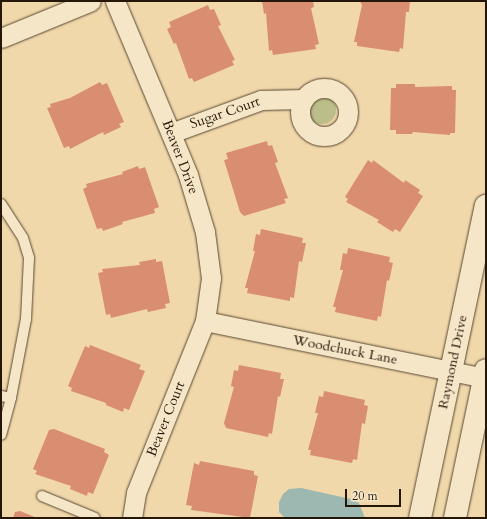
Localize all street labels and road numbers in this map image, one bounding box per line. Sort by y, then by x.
street label: Sugar Court [188,93,262,133]
street label: Beaver Drive [158,118,202,196]
street label: Raymond Drive [435,314,471,410]
street label: Woodchuck Lane [291,332,399,368]
street label: Beaver Court [143,379,189,459]

